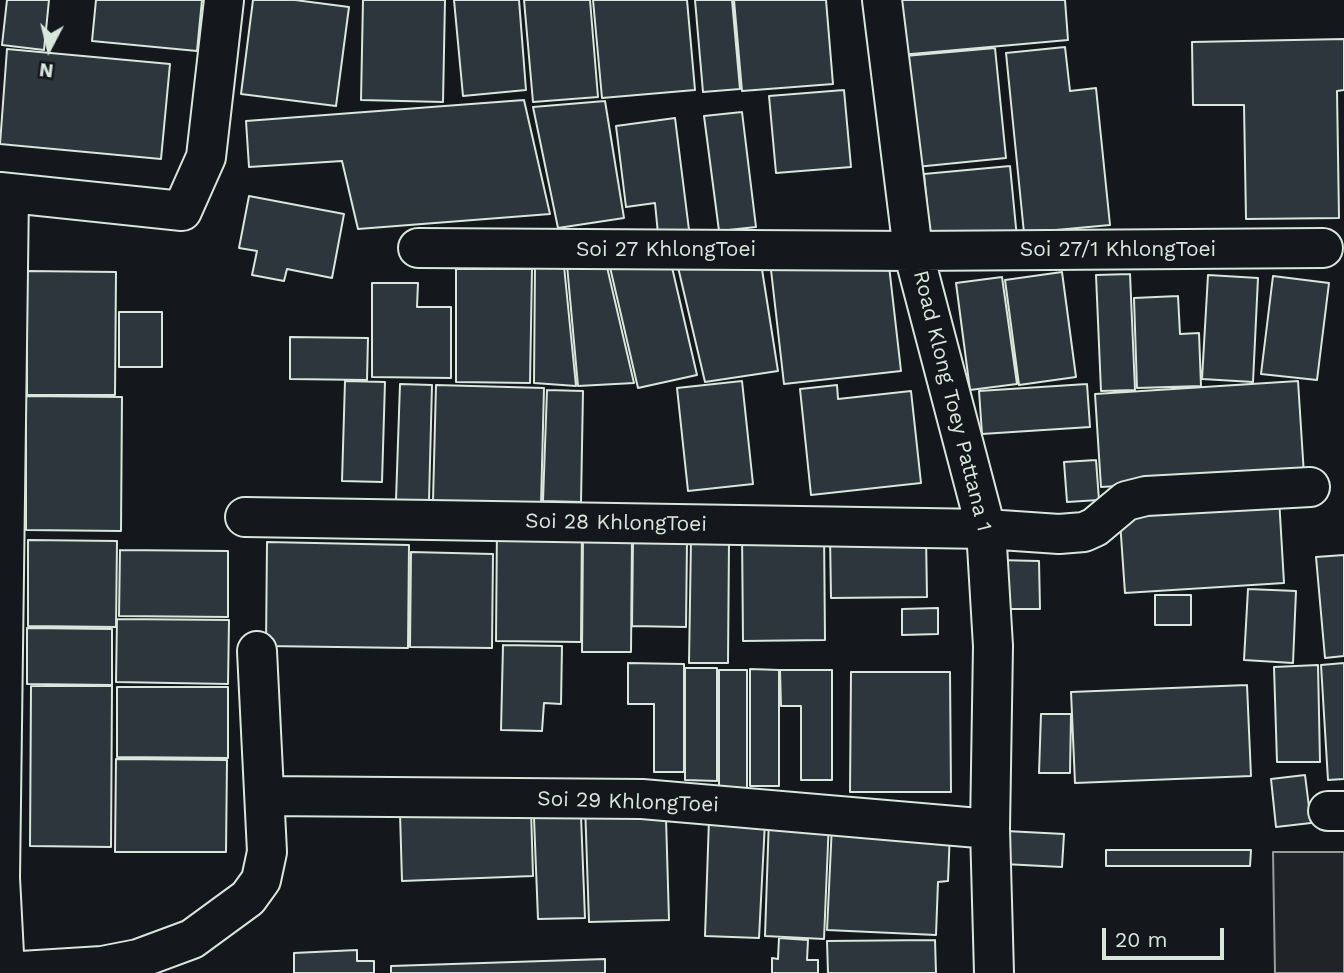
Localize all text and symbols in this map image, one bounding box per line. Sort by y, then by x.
north arrow [14,14,84,84]
text: N [38,58,55,83]
street label: Soi 27 KhlongToei [576,237,756,263]
street label: Soi 27/1 KhlongToei [1020,237,1216,263]
street label: Road Klong Toey Pattana 1 [907,268,997,534]
street label: Soi 28 KhlongToei [525,509,707,537]
street label: Soi 29 KhlongToei [537,786,719,818]
scale bar [1106,914,1228,958]
text: 20 m [1115,927,1167,952]

